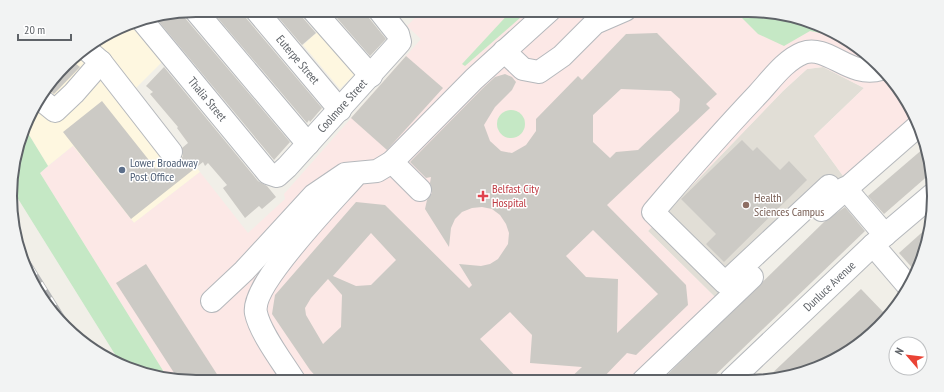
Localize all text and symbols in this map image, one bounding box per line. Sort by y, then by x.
scale bar [18,16,71,42]
text: 20 m [24,22,45,37]
street label: Euterpe Street [273,32,324,88]
street label: Thalia Street [185,74,231,125]
street label: Coolmore Street [314,75,370,135]
place label: Lower Broadway Post Office [130,155,198,184]
marker: Lower Broadway Post Office [117,165,127,175]
place label: Belfast City Hospital [492,181,540,210]
marker: Belfast City Hospital [477,190,489,202]
place label: Health Sciences Campus [754,190,824,219]
marker: Health Sciences Campus [741,200,751,210]
street label: Dunluce Avenue [800,258,859,314]
north arrow [888,336,928,376]
text: N [892,345,907,357]

